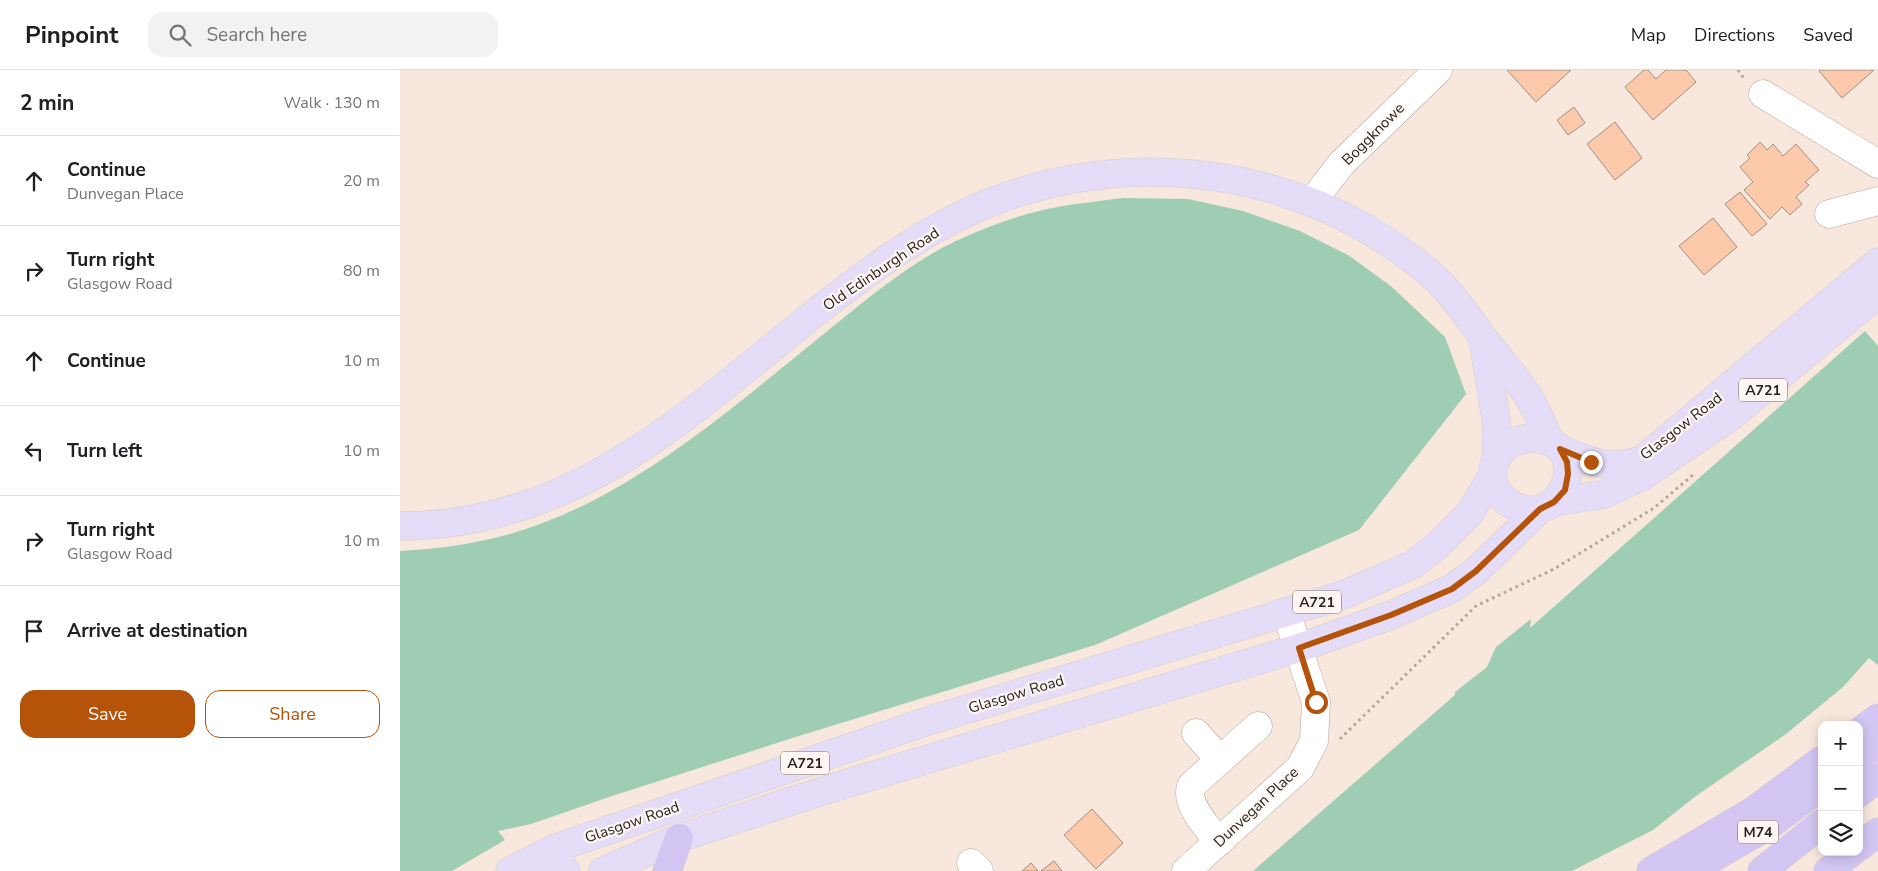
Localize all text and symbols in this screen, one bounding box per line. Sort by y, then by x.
search box [148,12,498,57]
text: Pinpoint [25,19,118,51]
icon: search [166,21,194,49]
text: Search here [206,22,307,48]
text: Map [1631,23,1666,47]
text: Directions [1694,23,1775,47]
text: Saved [1803,23,1853,47]
text: 2 min [20,89,74,117]
text: Walk · 130 m [284,92,380,114]
street label: Boggknowe [1337,98,1409,170]
text: Continue [67,157,146,183]
icon: ahead [20,167,48,195]
text: 20 m [343,170,380,192]
text: Dunvegan Place [67,183,184,205]
street label: Old Edinburgh Road [819,223,943,315]
text: Turn right [67,247,154,273]
icon: right [20,257,48,285]
text: 80 m [343,260,380,282]
text: Glasgow Road [67,273,172,295]
icon: ahead [20,347,48,375]
text: Continue [67,348,146,374]
text: 10 m [343,350,380,372]
road number: A721 [1739,378,1787,402]
street label: Glasgow Road [1636,388,1726,464]
icon: left [20,437,48,465]
text: Turn left [67,438,142,464]
text: 10 m [343,440,380,462]
route end [1580,451,1603,474]
text: Turn right [67,517,154,543]
icon: right [20,527,48,555]
text: 10 m [343,530,380,552]
text: Glasgow Road [67,543,172,565]
road number: A721 [1293,590,1341,614]
icon: arrive [20,617,48,645]
text: Arrive at destination [67,618,248,644]
street label: Glasgow Road [966,670,1066,718]
button: Save [20,690,195,738]
button: Share [205,690,380,738]
route start [1305,691,1328,714]
map controls [1818,721,1863,856]
button: + [1818,721,1863,766]
road number: A721 [781,751,829,774]
street label: Dunvegan Place [1209,762,1303,852]
button: − [1818,766,1863,811]
street label: Glasgow Road [582,796,682,848]
button: layers [1818,811,1863,856]
road number: M74 [1738,820,1778,844]

